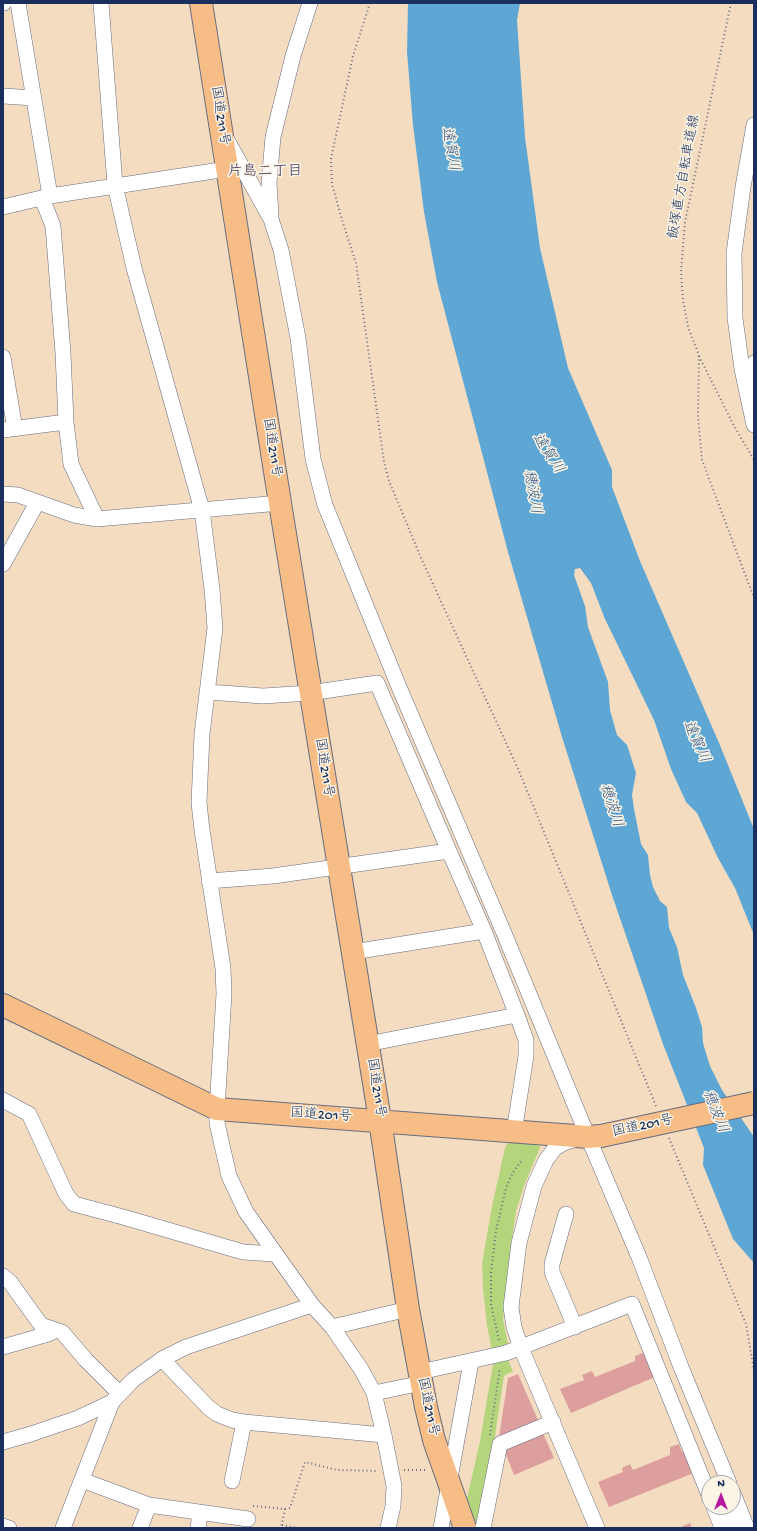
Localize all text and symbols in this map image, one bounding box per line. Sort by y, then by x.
street label: 国道211号 [206,85,232,147]
street label: 飯塚直方自転車道線 [666,113,704,241]
water label: 遠賀川 [436,125,462,173]
district label: 片島二丁目 [228,164,302,182]
street label: 国道211号 [258,417,284,479]
water label: 遠賀川 [527,430,567,478]
water label: 穂波川 [518,468,544,516]
water label: 遠賀川 [678,718,712,766]
street label: 国道211号 [310,737,336,799]
water label: 穂波川 [594,782,626,830]
street label: 国道211号 [362,1057,388,1119]
water label: 穂波川 [697,1088,731,1136]
street label: 国道201号 [289,1105,353,1127]
street label: 国道201号 [611,1112,675,1142]
street label: 国道211号 [413,1376,441,1438]
north arrow [701,1475,741,1515]
text: N [717,1478,725,1490]

